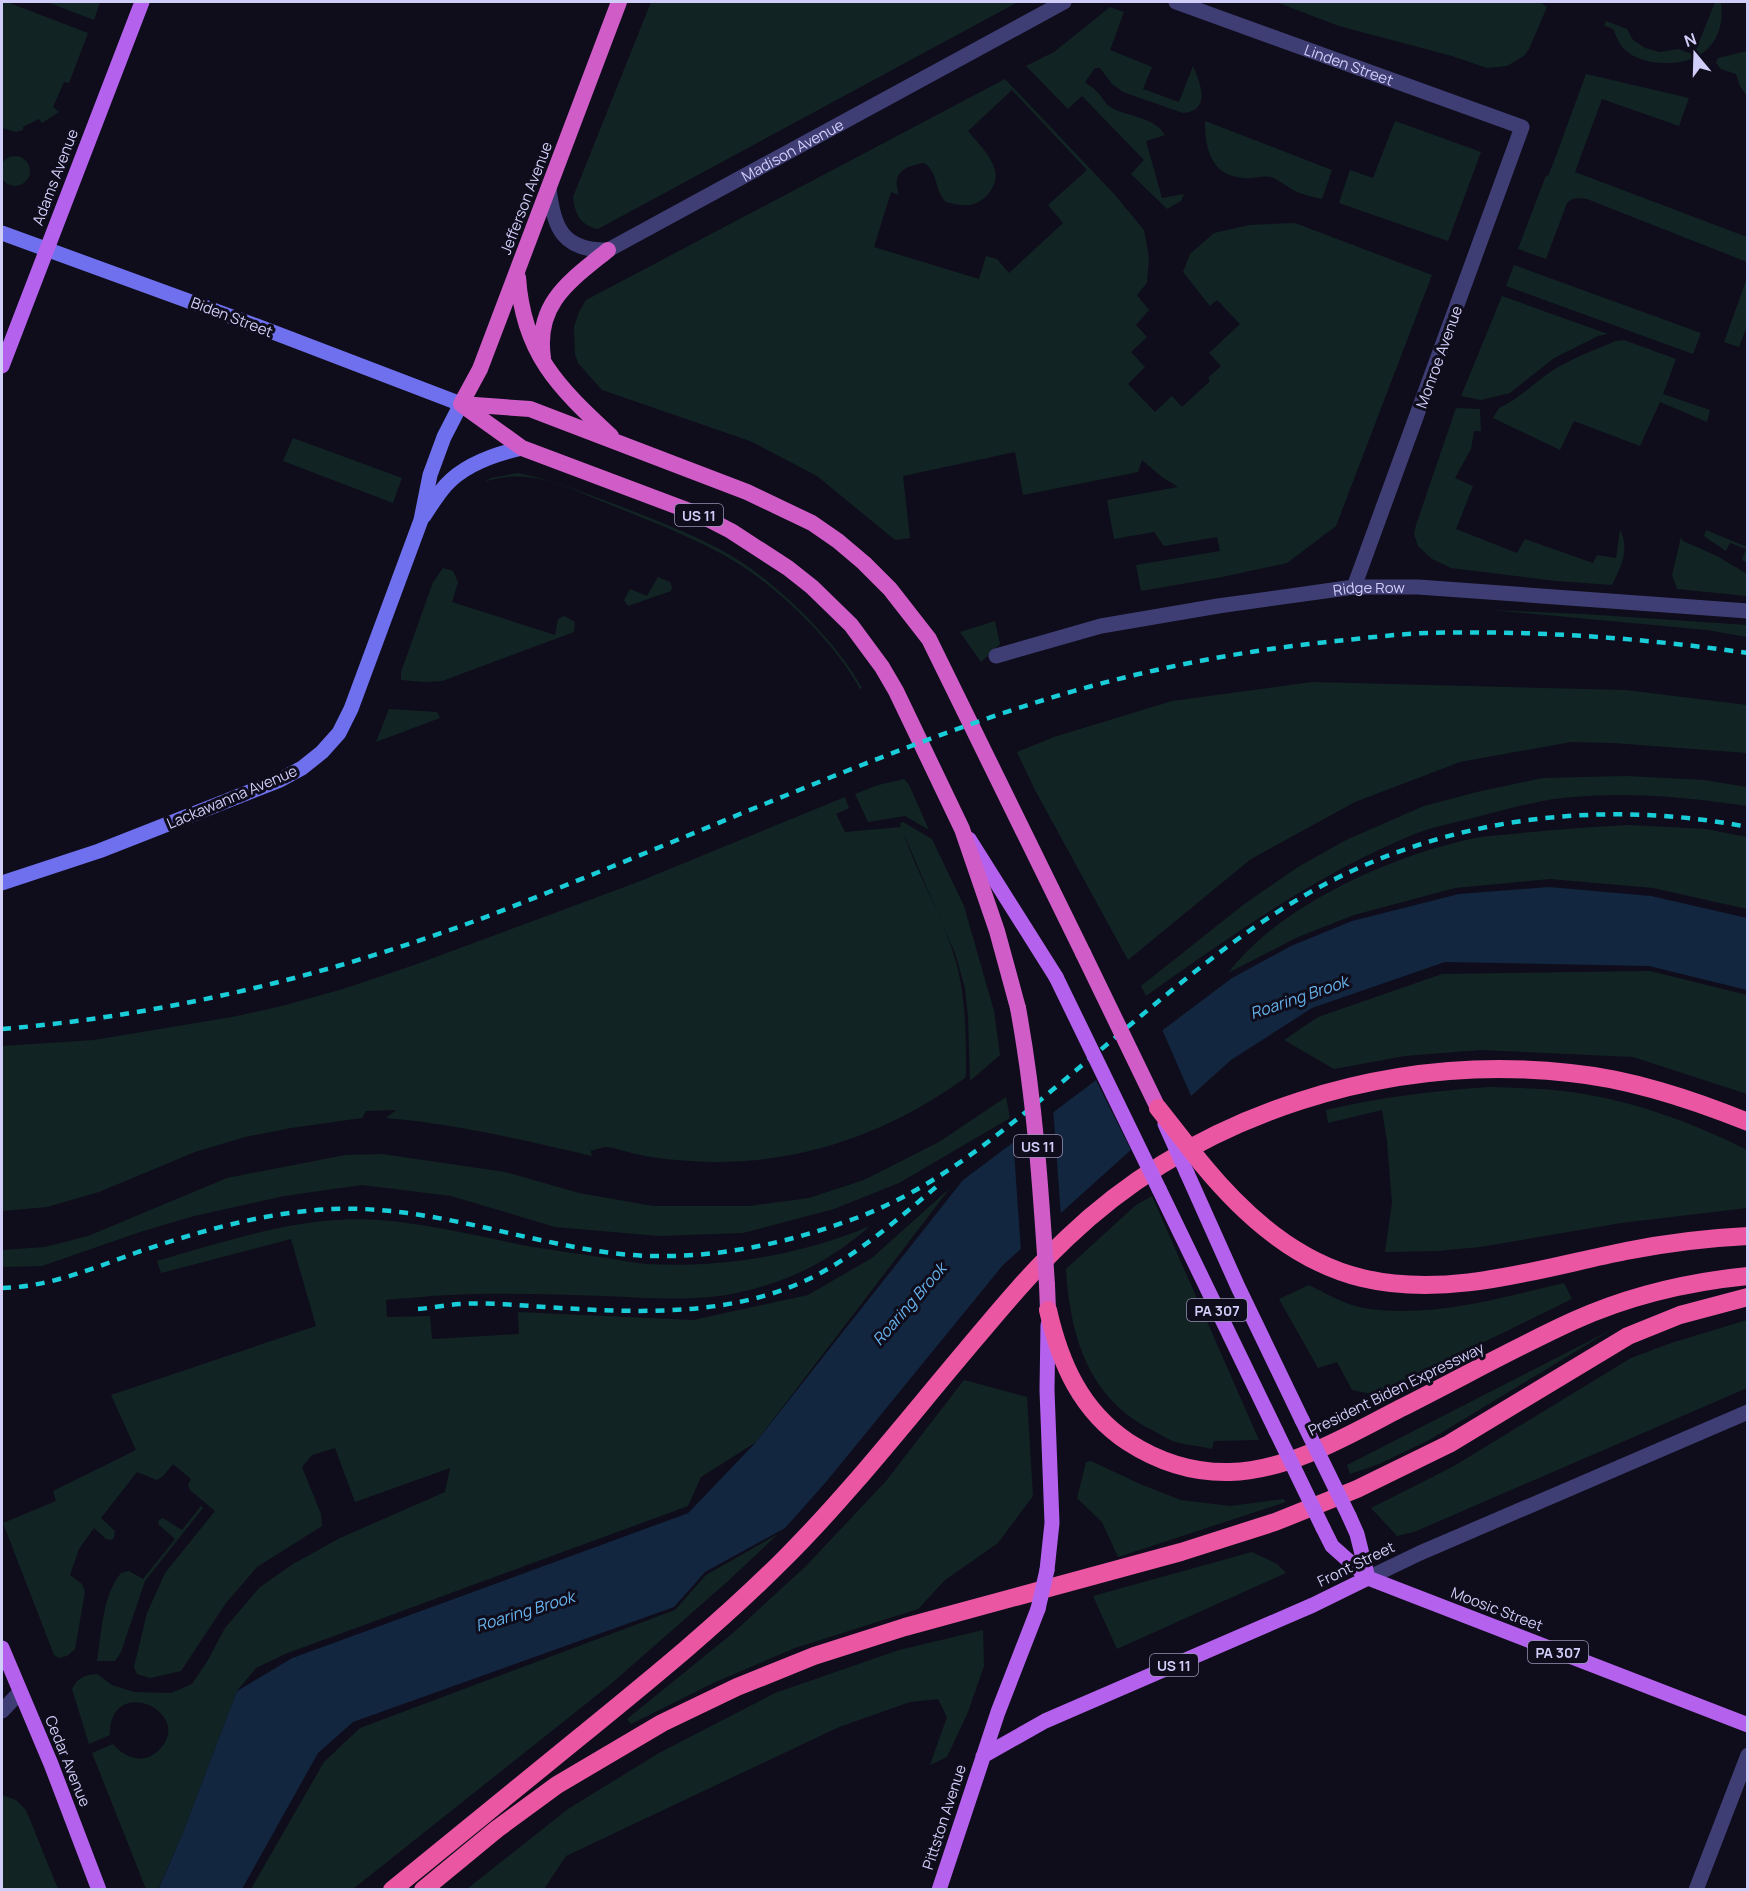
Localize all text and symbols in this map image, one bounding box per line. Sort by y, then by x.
north arrow [1665,24,1725,84]
text: N [1681,28,1699,52]
street label: Linden Street [1302,39,1397,90]
street label: Madison Avenue [737,113,847,186]
street label: Adams Avenue [27,126,83,228]
street label: Jefferson Avenue [495,138,557,257]
street label: Biden Street [188,292,276,342]
street label: Monroe Avenue [1411,303,1467,411]
road number: US 11 [675,504,723,526]
street label: Ridge Row [1331,577,1405,600]
street label: Lackawanna Avenue [164,760,301,834]
water label: Roaring Brook [1247,969,1353,1024]
road number: US 11 [1014,1135,1062,1157]
water label: Roaring Brook [867,1257,952,1350]
road number: PA 307 [1187,1299,1247,1321]
street label: President Biden Expressway [1304,1337,1488,1441]
street label: Front Street [1314,1536,1398,1592]
street label: Moosic Street [1448,1582,1546,1636]
water label: Roaring Brook [473,1585,579,1636]
road number: PA 307 [1528,1641,1588,1663]
road number: US 11 [1150,1654,1198,1676]
street label: Cedar Avenue [40,1712,96,1810]
street label: Pittston Avenue [917,1762,971,1872]

